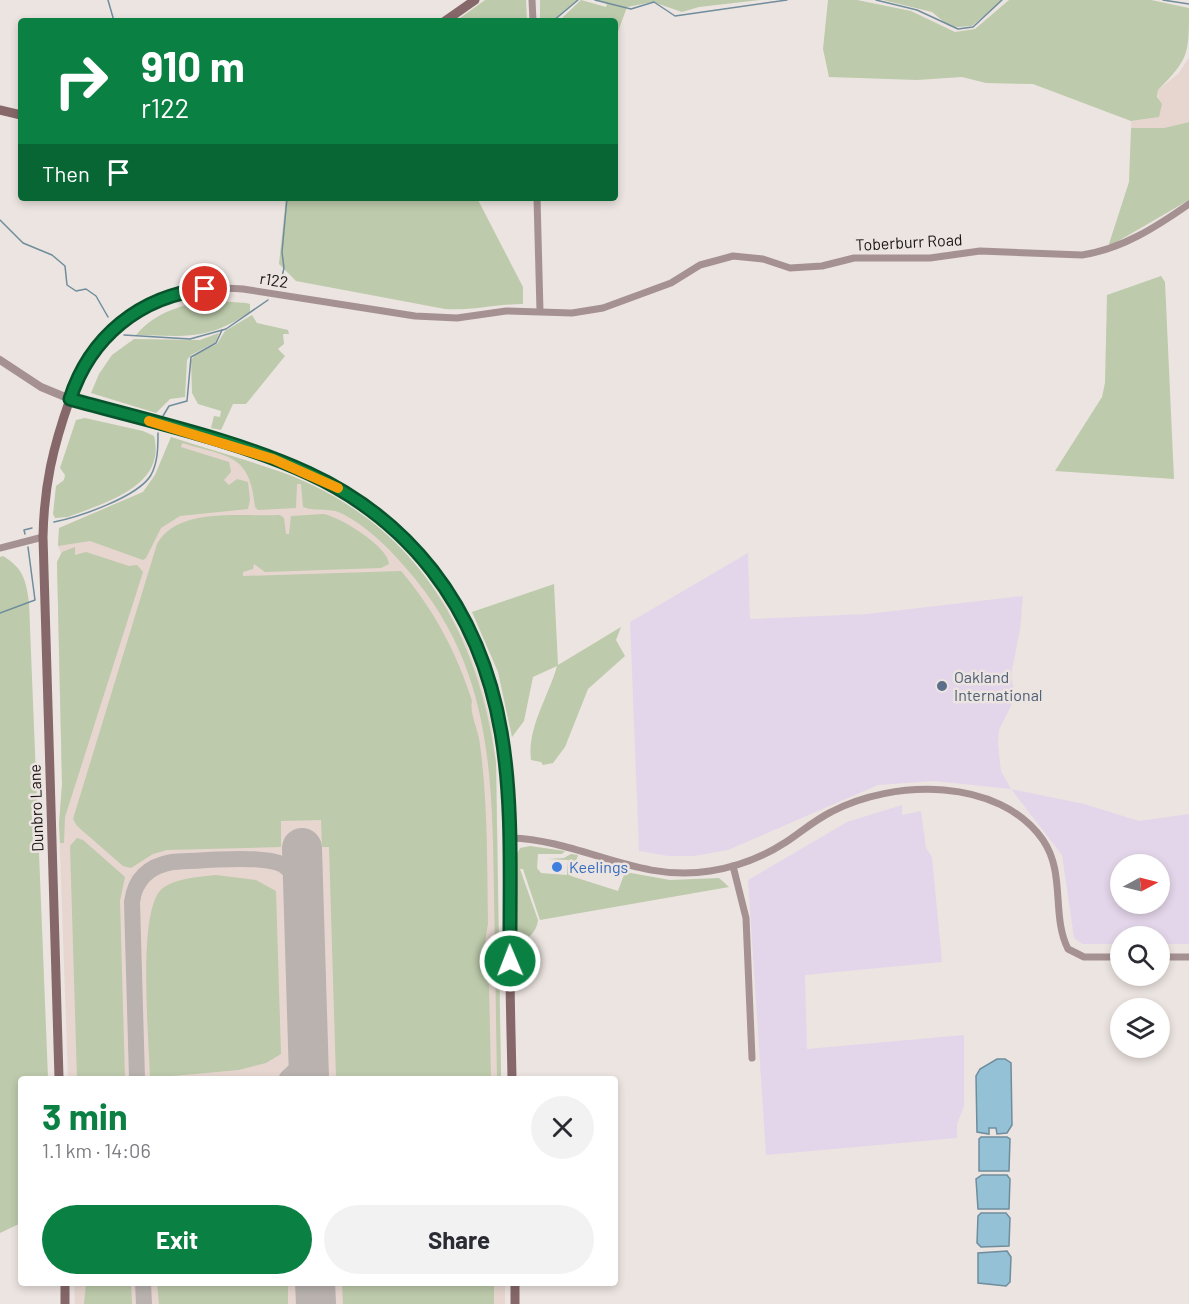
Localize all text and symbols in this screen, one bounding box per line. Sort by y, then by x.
text: 910 m [141,40,245,90]
icon: right [42,42,120,120]
text: r122 [141,91,189,123]
icon: arrive [102,156,135,189]
text: Then [42,160,90,186]
street label: Toberburr Road [855,229,963,254]
pin [179,263,230,314]
street label: r122 [258,268,290,291]
icon: arrive [188,272,221,305]
place label: Oakland International [954,667,1043,704]
marker: Oakland International [935,679,949,693]
street label: Dunbro Lane [24,764,47,852]
north arrow [1110,854,1170,914]
map controls [1110,854,1170,1058]
place label: Keelings [569,857,628,876]
marker: Keelings [550,860,564,874]
button: search [1110,926,1170,986]
position arrow [478,929,542,993]
button: layers [1110,998,1170,1058]
text: 3 min [42,1094,128,1137]
button: close [531,1096,594,1159]
text: 1.1 km · 14:06 [42,1138,151,1162]
button: Exit [42,1205,312,1274]
button: Share [324,1205,594,1274]

